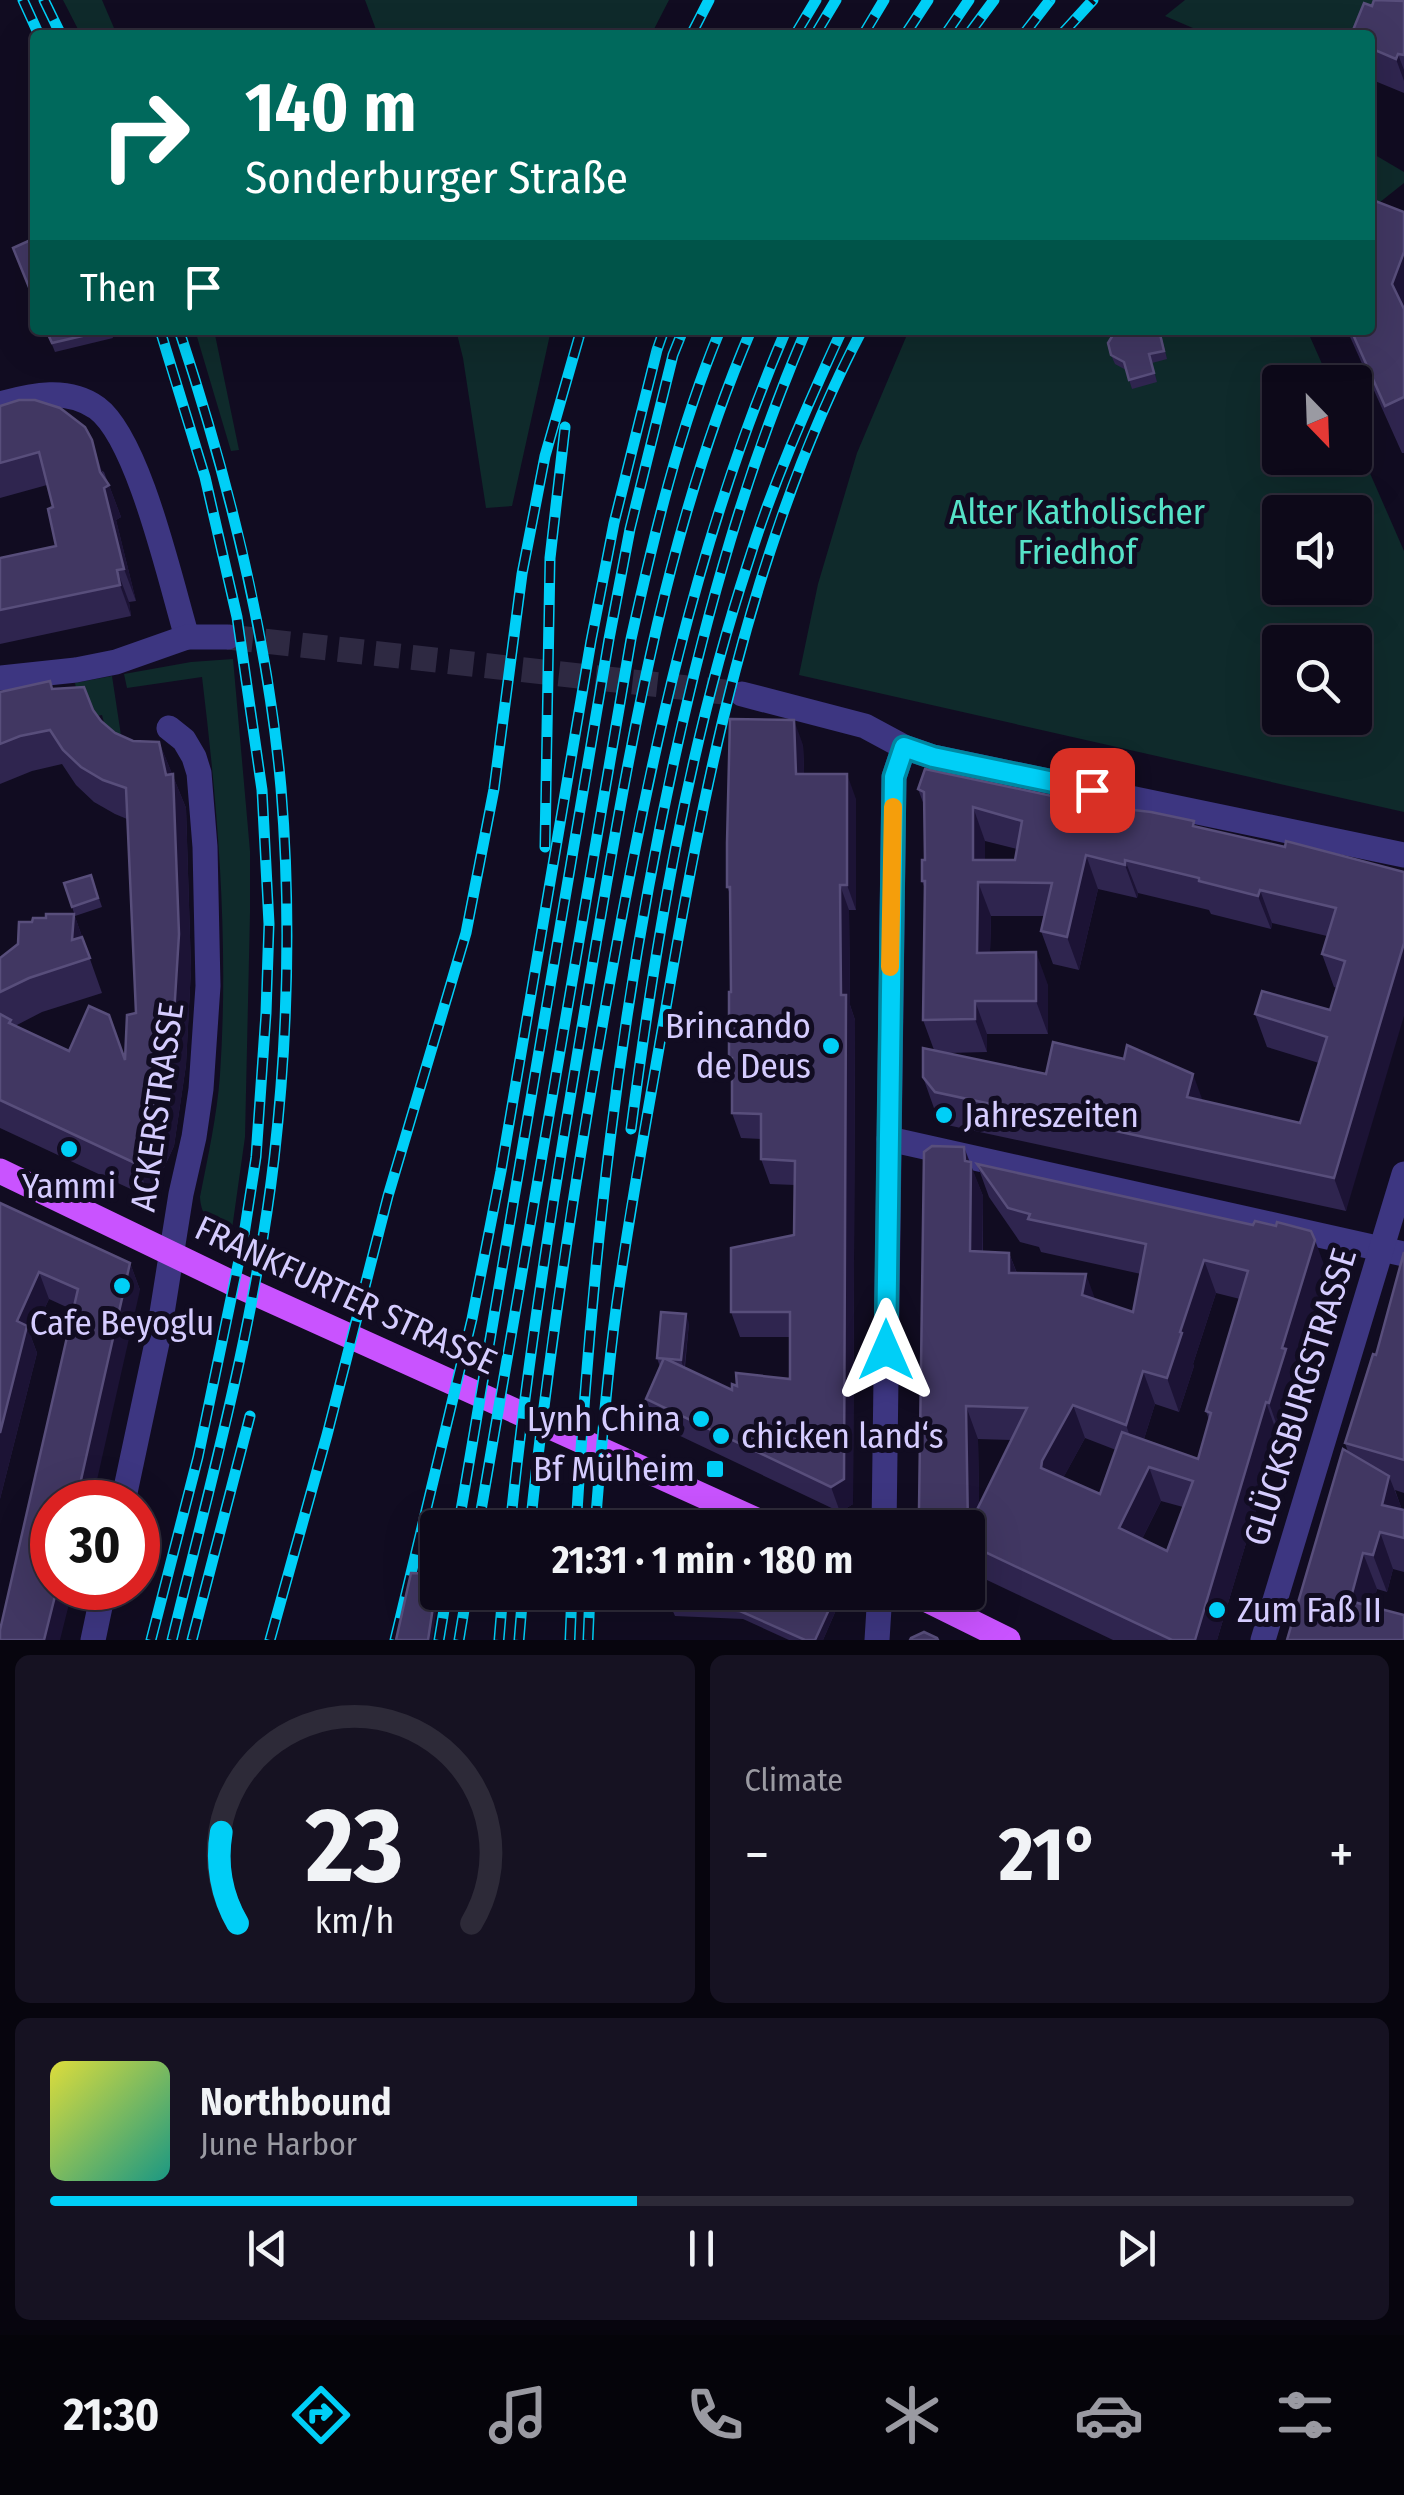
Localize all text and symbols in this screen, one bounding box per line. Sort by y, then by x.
text: 140 m [245,66,417,150]
icon: right [80,70,210,200]
text: Sonderburger Straße [245,151,628,205]
icon: arrive [176,260,231,315]
text: Then [80,265,156,311]
north arrow [1262,365,1372,475]
map controls [1262,365,1372,735]
park label: Alter Katholischer Friedhof [949,491,1205,573]
button: sound [1262,495,1372,605]
button: search [1262,625,1372,735]
pin [1050,748,1135,833]
icon: arrive [1065,763,1120,818]
street label: ACKERSTRASSE [122,1000,192,1214]
place label: Brincando de Deus [665,1005,811,1087]
marker: Brincando de Deus [820,1035,842,1057]
place label: Jahreszeiten [964,1094,1139,1136]
marker: Jahreszeiten [933,1104,955,1126]
marker: Yammi [58,1138,80,1160]
place label: Yammi [22,1165,116,1207]
street label: FRANKFURTER STRASSE [189,1207,503,1383]
street label: GLÜCKSBURGSTRASSE [1235,1243,1365,1551]
marker: Cafe Beyoglu [111,1275,133,1297]
position arrow [834,1298,938,1402]
place label: Cafe Beyoglu [30,1302,214,1344]
place label: Lynh China [527,1398,681,1440]
marker: Lynh China [690,1408,712,1430]
place label: chicken land‘s [741,1415,944,1457]
marker: chicken land‘s [710,1425,732,1447]
place label: Bf Mülheim [533,1448,695,1490]
marker: Bf Mülheim [704,1458,726,1480]
speed limit sign: 30 [30,1480,160,1610]
text: 21:31 · 1 min · 180 m [552,1537,853,1583]
place label: Zum Faß II [1237,1589,1382,1631]
marker: Zum Faß II [1206,1599,1228,1621]
text: Climate [745,1761,843,1799]
text: 23 [305,1784,403,1909]
text: 21° [999,1810,1099,1900]
text: − [745,1822,769,1888]
text: + [1329,1822,1354,1888]
text: km/h [315,1900,395,1942]
text: Northbound [200,2079,392,2125]
text: June Harbor [200,2125,357,2163]
icon: previous [240,2221,295,2276]
icon: pause [674,2221,729,2276]
icon: next [1109,2221,1164,2276]
icon: directions [286,2380,356,2450]
icon: music [483,2380,553,2450]
icon: phone [680,2380,750,2450]
icon: climate [877,2380,947,2450]
icon: car [1074,2380,1144,2450]
icon: filters [1270,2380,1340,2450]
text: 21:30 [63,2388,159,2442]

